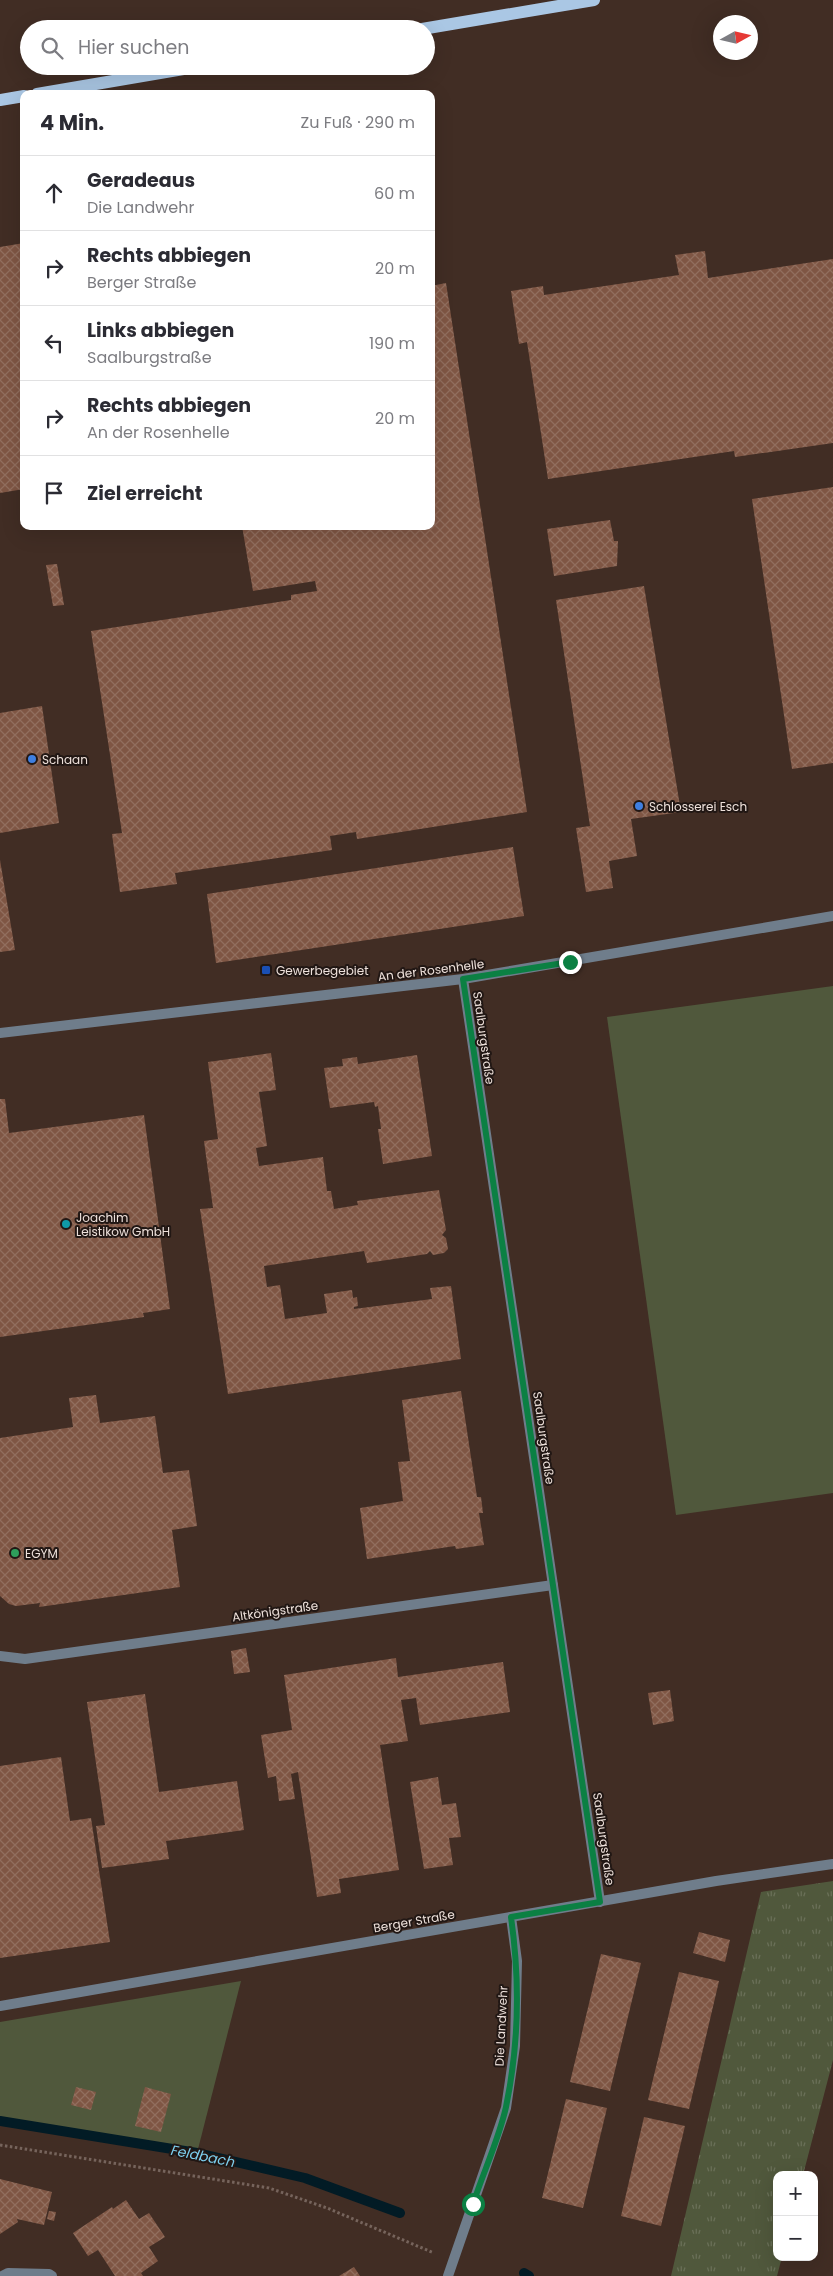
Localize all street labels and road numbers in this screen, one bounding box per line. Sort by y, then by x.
street label: An der Rosenhelle [377,955,485,985]
street label: Saalburgstraße [469,991,499,1085]
street label: Saalburgstraße [529,1391,559,1485]
street label: Altkönigstraße [231,1597,319,1625]
street label: Saalburgstraße [589,1792,619,1886]
street label: Berger Straße [372,1905,456,1937]
street label: Die Landwehr [490,1985,512,2067]

